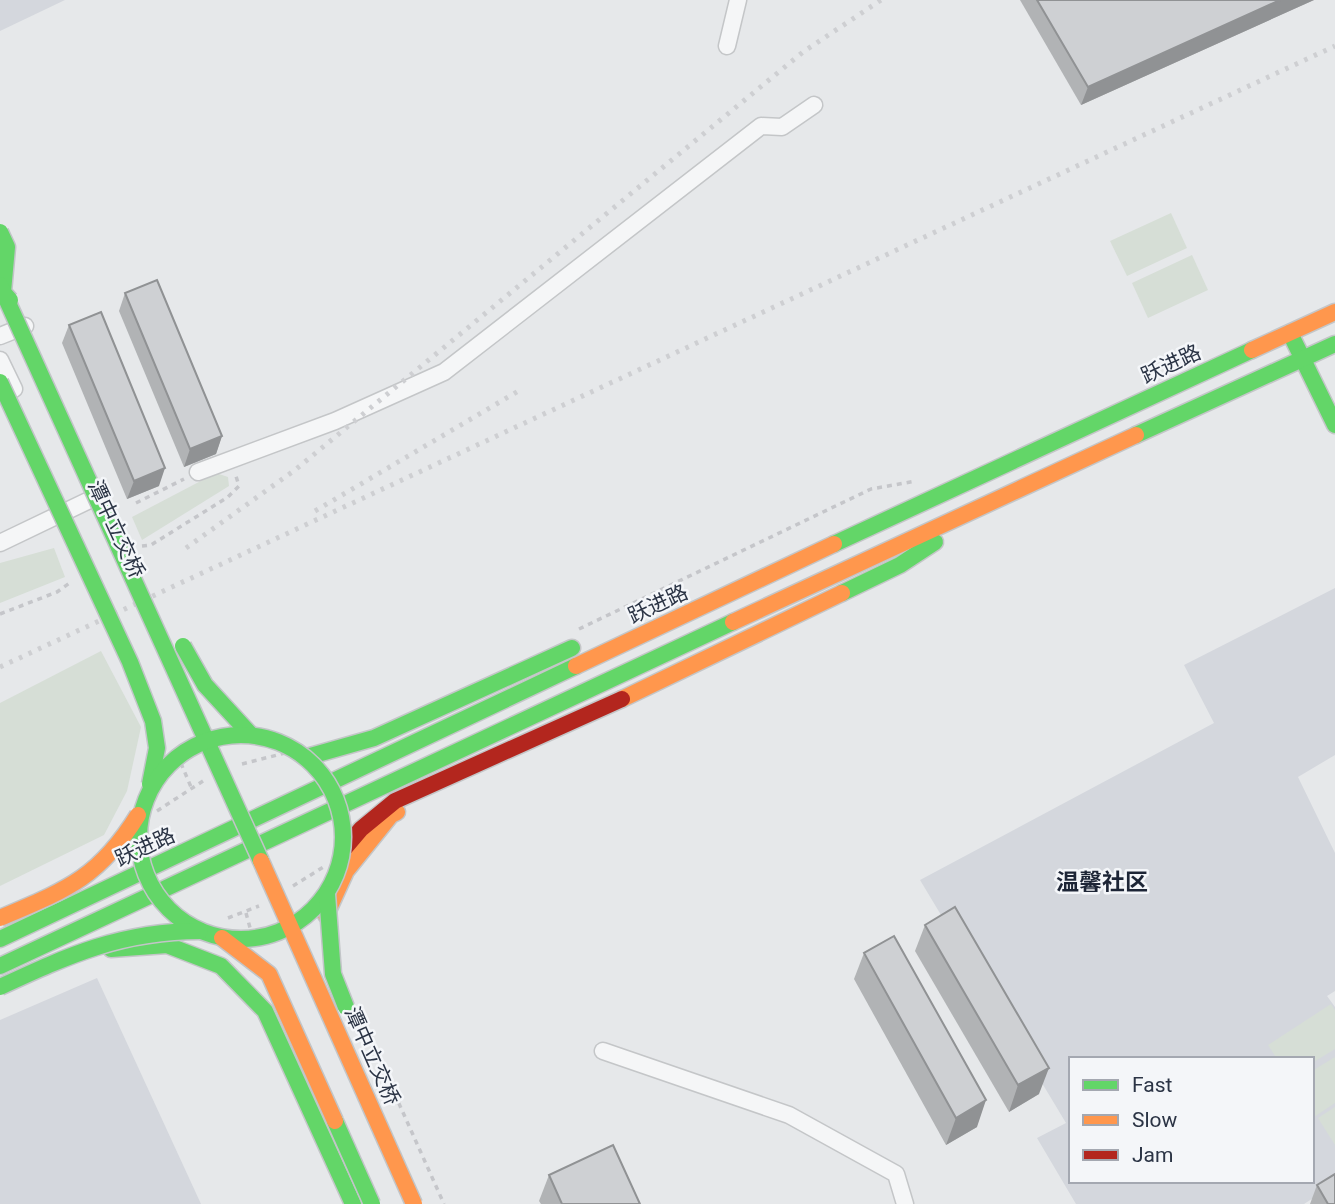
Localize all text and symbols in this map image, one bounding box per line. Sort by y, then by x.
street label: 跃进路 [1137,340,1205,388]
street label: 潭中立交桥 [83,476,149,582]
street label: 跃进路 [624,580,692,628]
street label: 跃进路 [111,823,179,871]
district label: 温馨社区 [1056,869,1148,896]
street label: 潭中立交桥 [340,1003,404,1109]
legend [1069,1057,1314,1183]
text: Fast [1132,1073,1173,1097]
text: Slow [1132,1108,1178,1132]
text: Jam [1132,1143,1173,1167]

